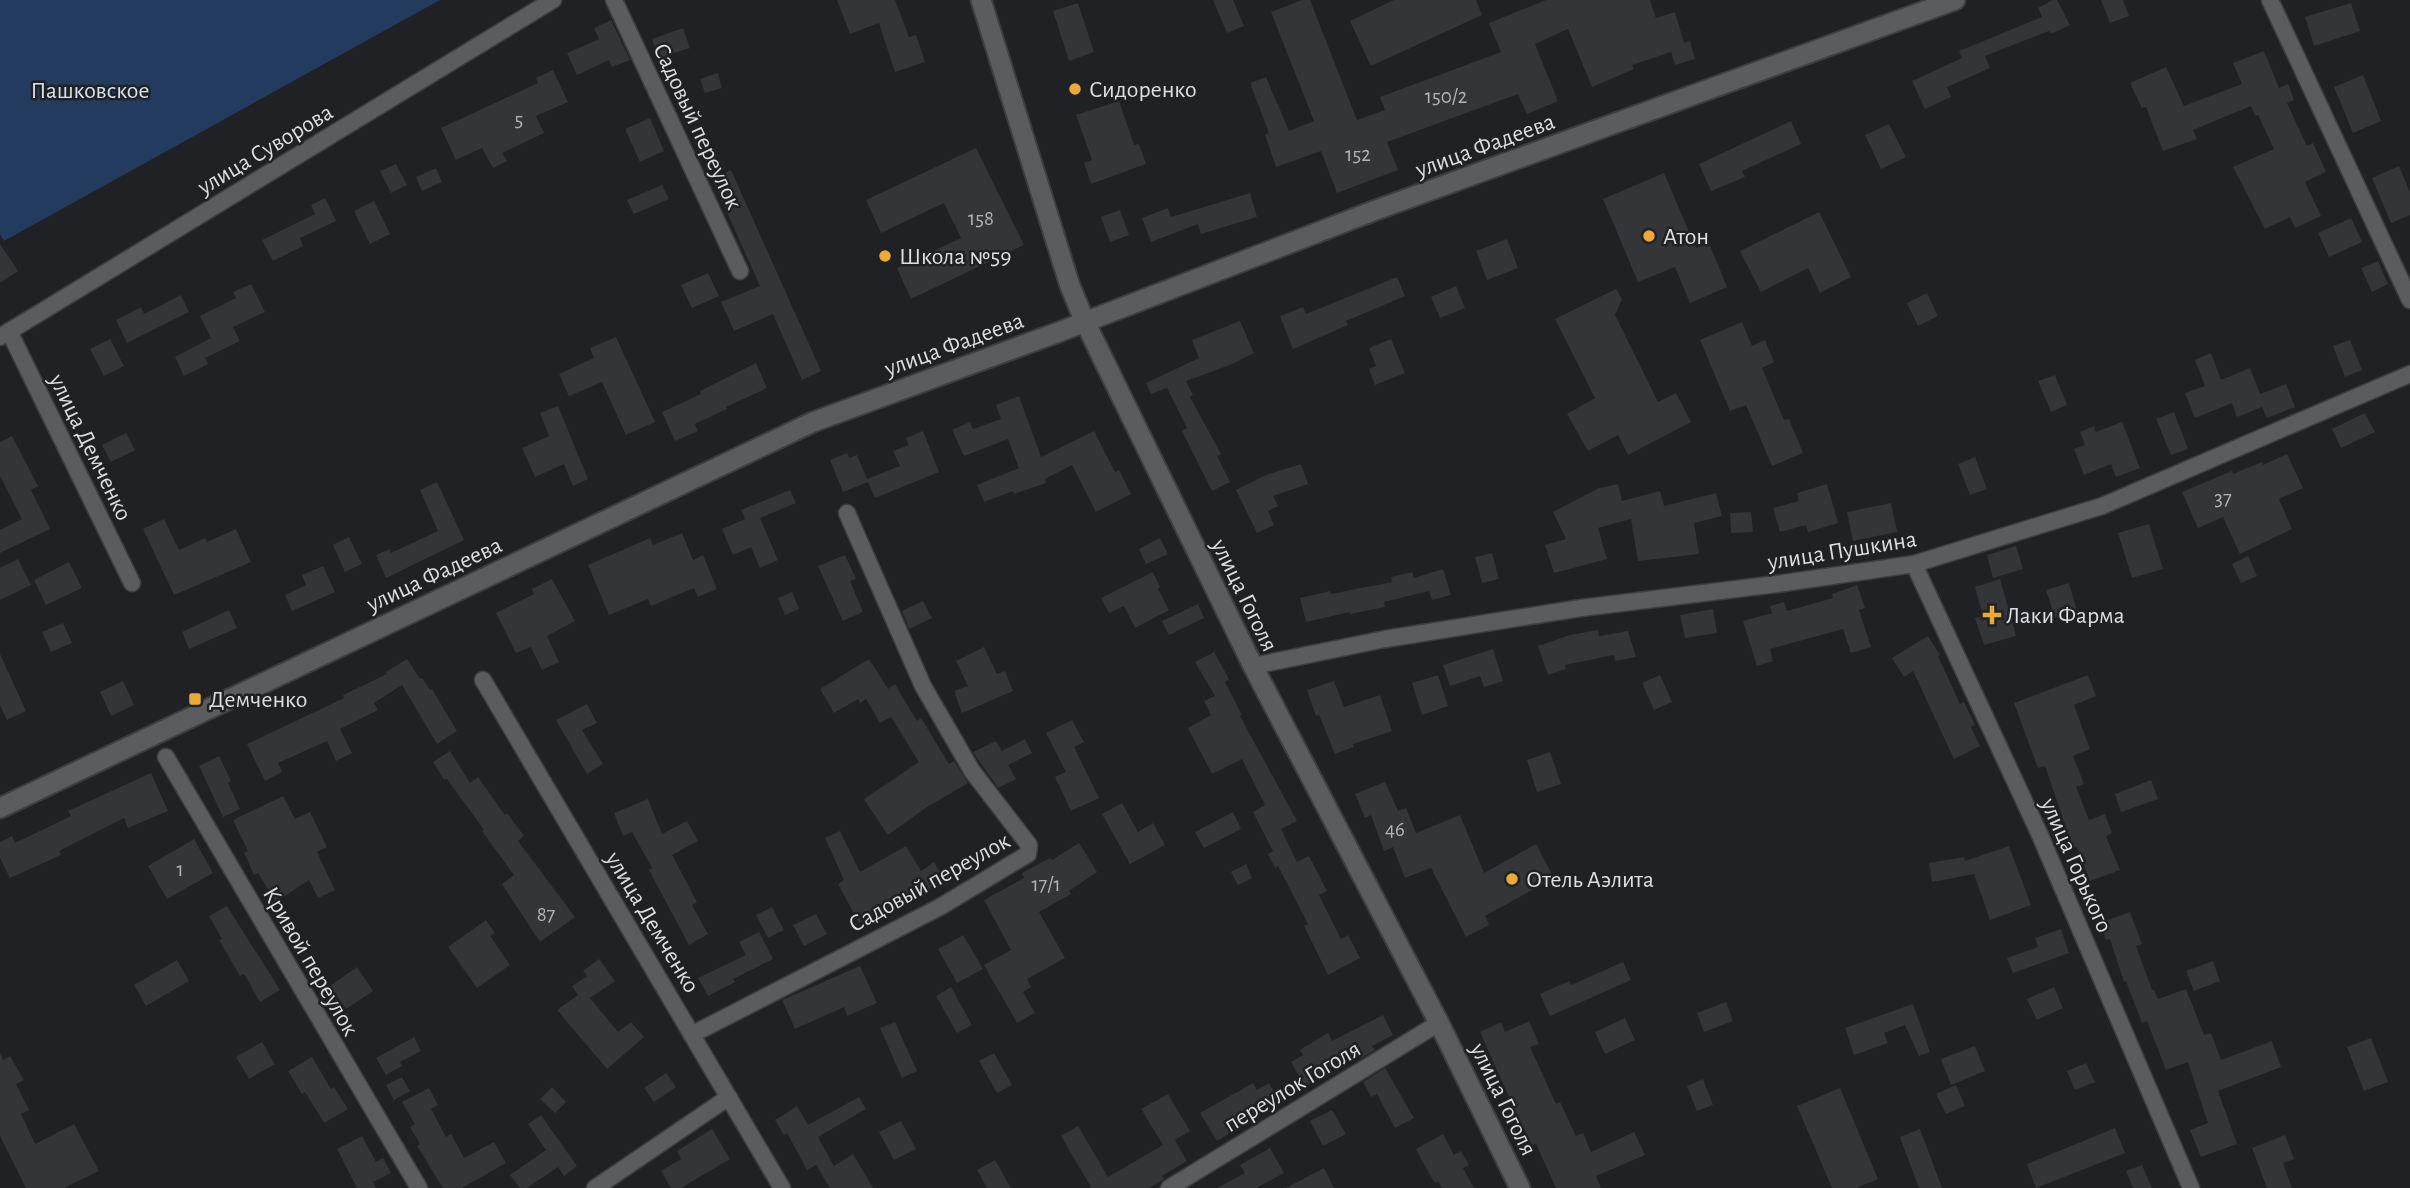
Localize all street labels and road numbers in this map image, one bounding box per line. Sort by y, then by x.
street label: Садовый переулок [648,40,746,213]
street label: улица Суворова [193,100,337,200]
street label: улица Фадеева [1412,110,1558,183]
street label: улица Фадеева [881,309,1027,382]
street label: улица Демченко [44,370,136,524]
street label: улица Пушкина [1765,527,1918,575]
street label: улица Фадеева [362,533,506,617]
street label: улица Гоголя [1206,535,1282,655]
street label: улица Горького [2035,794,2116,936]
street label: Садовый переулок [845,829,1014,937]
street label: улица Демченко [600,847,703,997]
street label: Кривой переулок [258,883,362,1040]
street label: переулок Гоголя [1220,1037,1365,1137]
street label: улица Гоголя [1465,1039,1541,1159]

